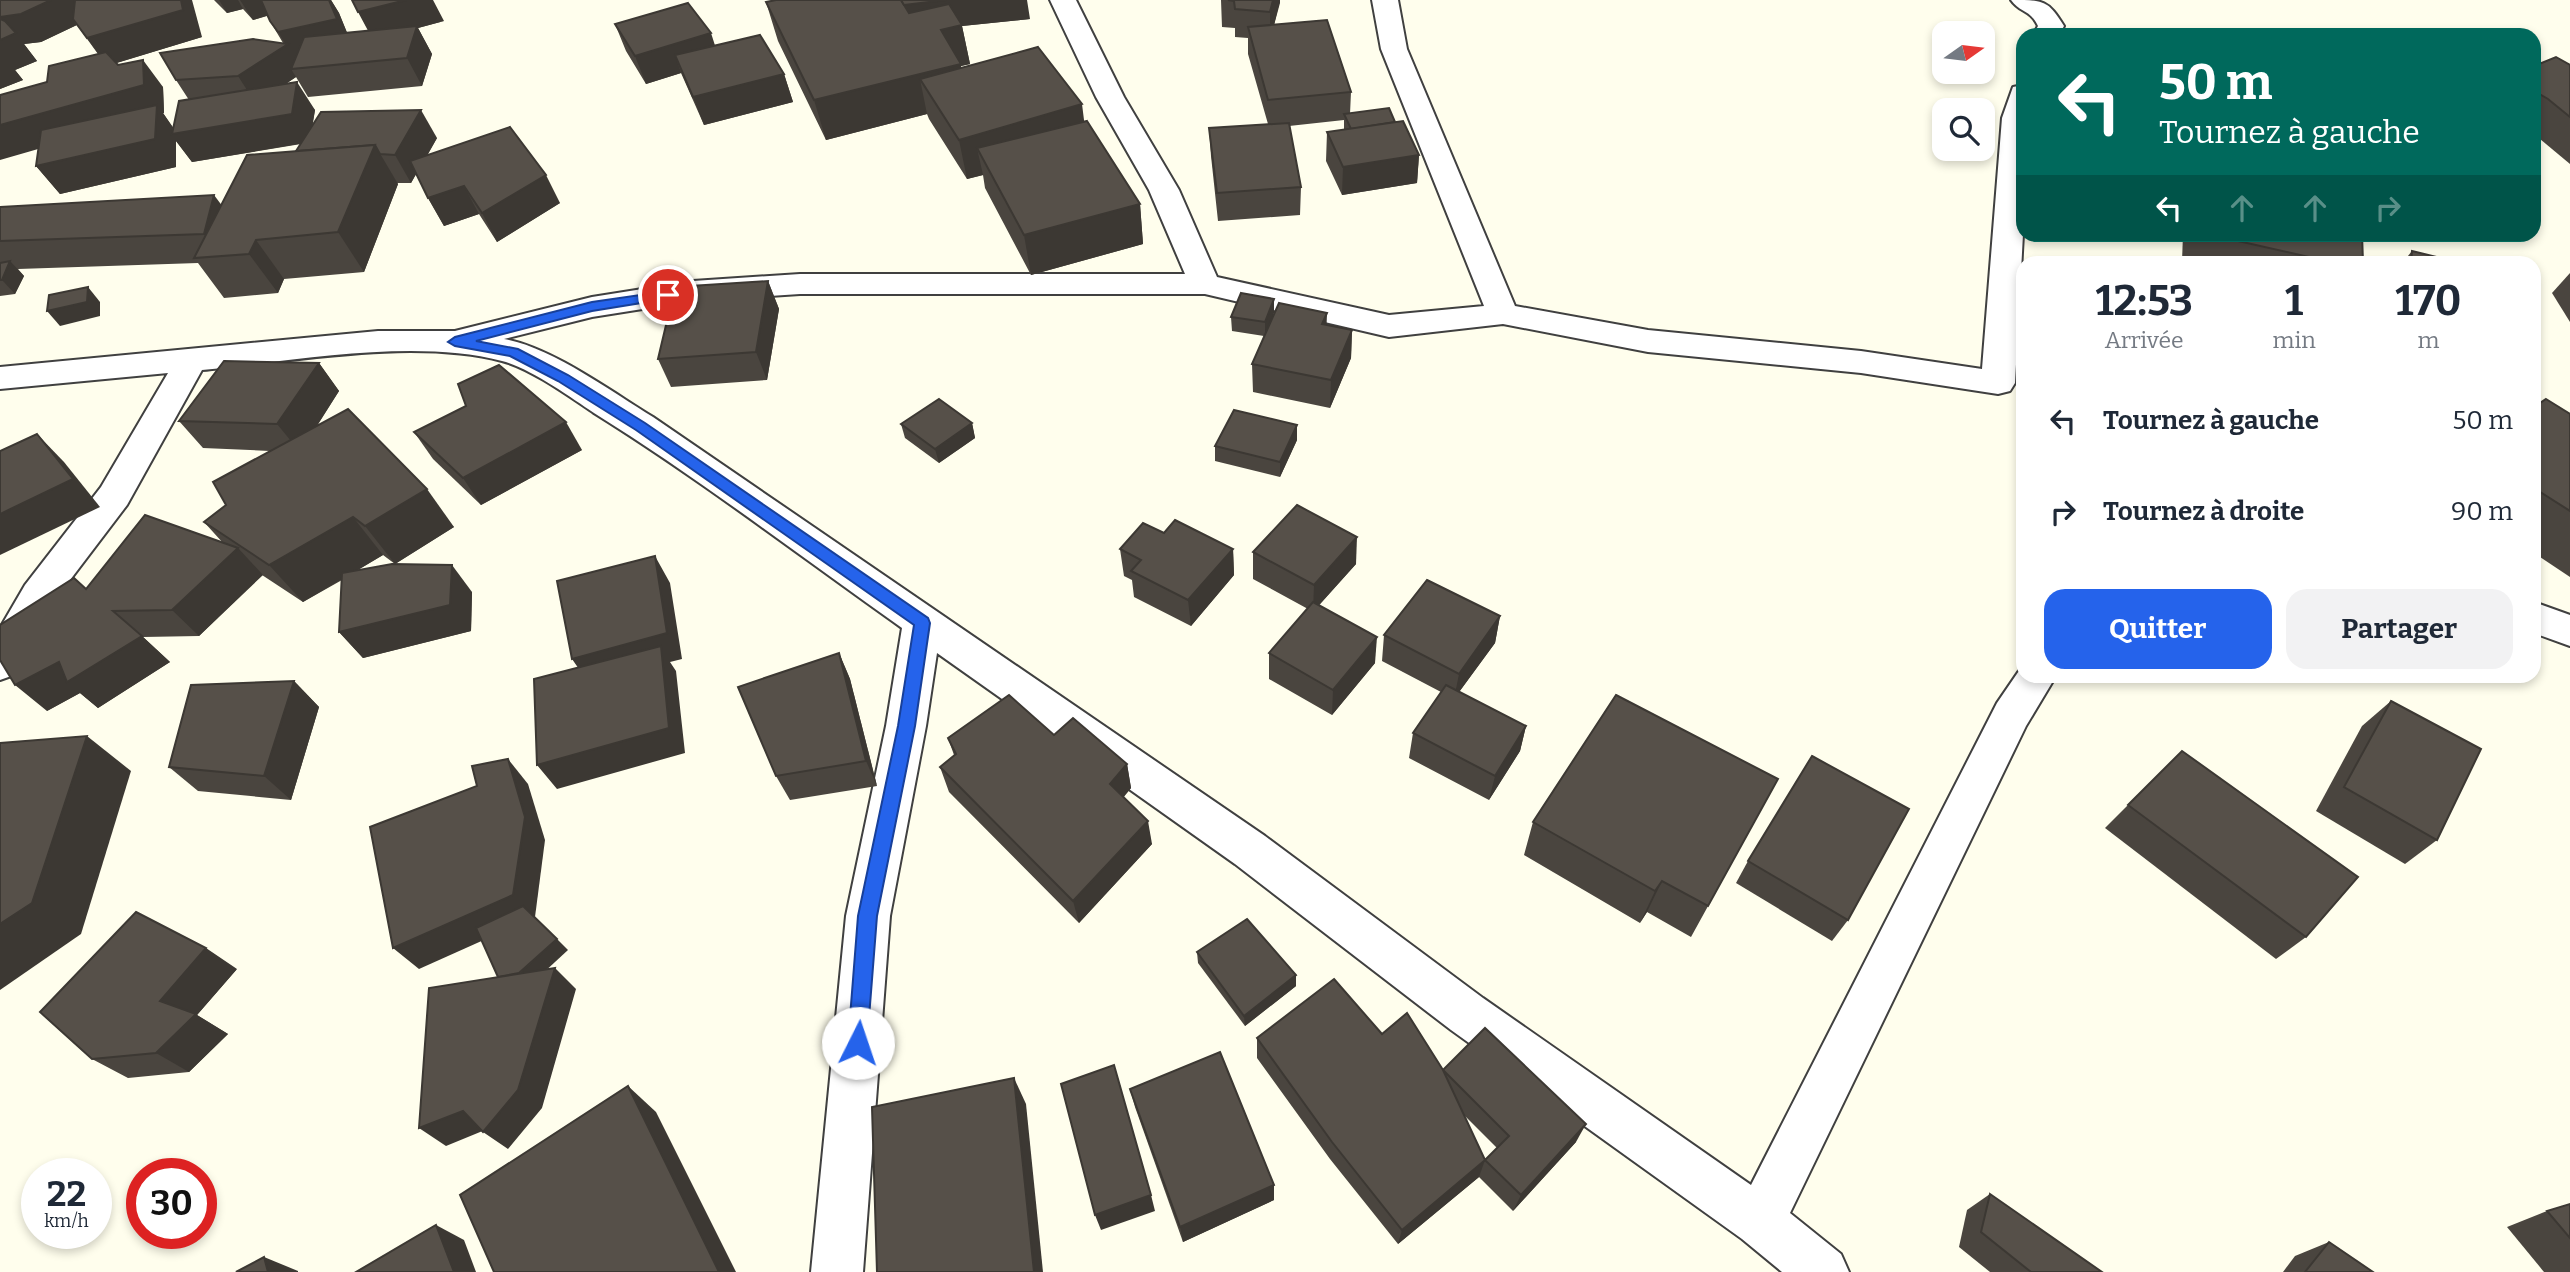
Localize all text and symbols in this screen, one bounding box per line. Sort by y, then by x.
north arrow [1932,21,1995,84]
map controls [1932,21,1995,161]
text: 50 m [2159,53,2272,112]
icon: left [2044,56,2135,147]
button: search [1932,98,1995,161]
text: Tournez à gauche [2159,113,2420,151]
icon: left [2150,189,2188,227]
icon: ahead [2223,189,2261,227]
icon: ahead [2296,189,2334,227]
icon: right [2369,189,2407,227]
pin [638,265,698,325]
icon: arrive [649,276,687,314]
text: 12:53 [2095,276,2193,326]
text: 1 [2285,276,2303,326]
text: 170 [2395,276,2462,326]
text: Arrivée [2105,326,2184,354]
text: min [2272,326,2316,354]
text: m [2417,326,2439,354]
icon: left [2044,402,2082,440]
text: Tournez à gauche [2103,405,2319,436]
text: 50 m [2452,405,2513,436]
icon: right [2044,493,2082,531]
text: Tournez à droite [2103,496,2304,527]
text: 90 m [2451,496,2513,527]
button: Quitter [2044,589,2272,669]
button: Partager [2286,589,2513,669]
position arrow [821,1006,895,1080]
speed limit sign: 30 [126,1158,217,1249]
text: 22 [47,1173,86,1215]
text: km/h [44,1210,89,1232]

